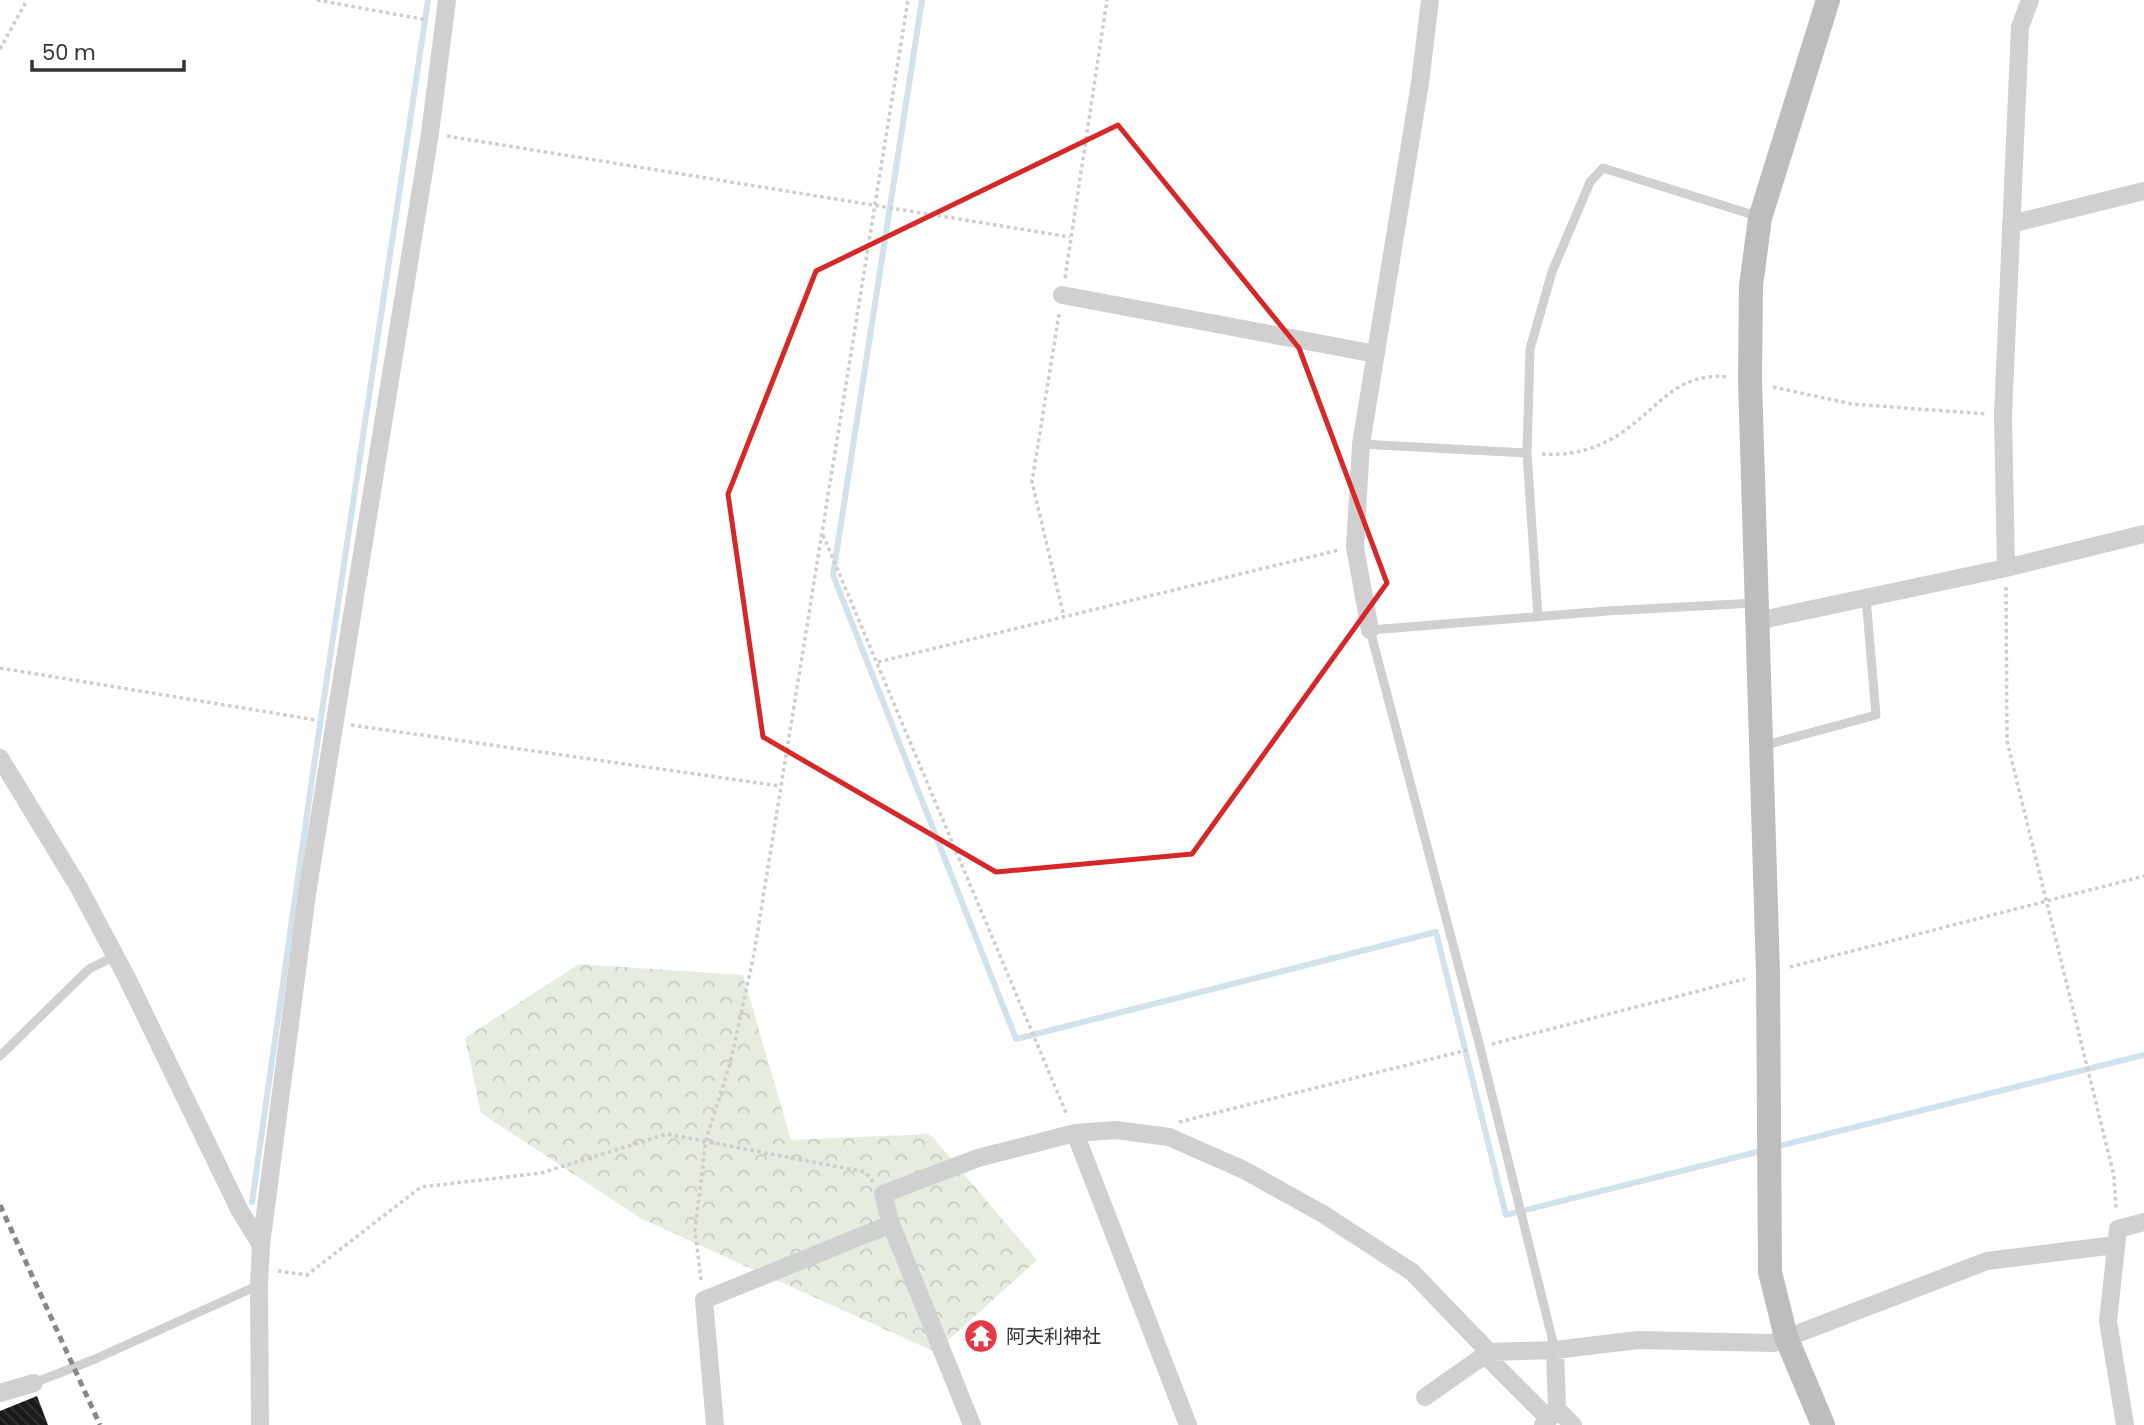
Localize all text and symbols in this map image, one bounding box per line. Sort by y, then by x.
scale bar [32,28,184,72]
text: 50 m [42,38,96,67]
temple icon: 阿夫利神社 [962,1317,1000,1355]
place label: 阿夫利神社 [1006,1323,1101,1350]

